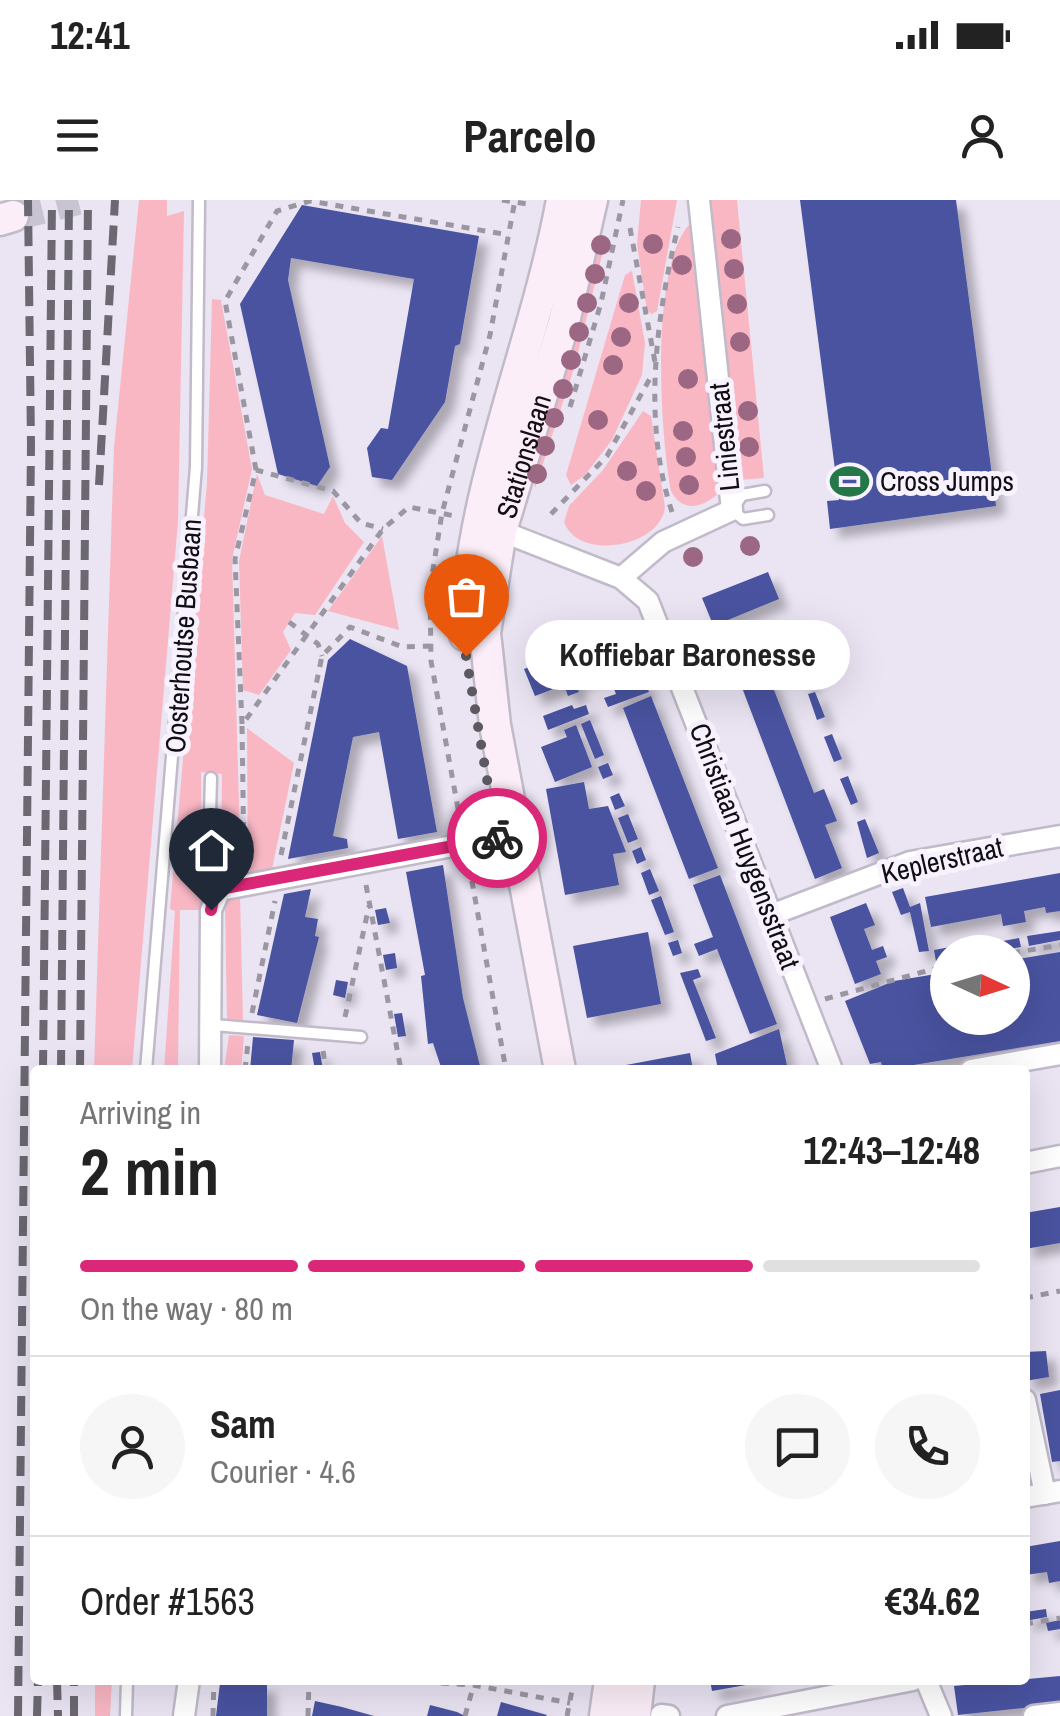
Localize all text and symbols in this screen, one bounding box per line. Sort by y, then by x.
text: 12:41 [50,10,130,61]
text: Parcelo [463,105,597,166]
icon: menu [50,108,105,163]
icon: person [955,108,1010,163]
street label: Liniestraat [699,381,749,493]
street label: Stationslaan [487,390,560,523]
sports icon: Cross Jumps [829,460,871,502]
place label: Cross Jumps [880,462,1014,500]
street label: Oosterhoutse Busbaan [156,518,210,754]
pin [424,554,509,657]
icon: bag [439,569,494,624]
callout: Koffiebar Baronesse [526,621,851,691]
text: Koffiebar Baronesse [559,633,816,676]
street label: Christiaan Huygensstraat [681,718,809,974]
courier [447,788,547,888]
pin [169,808,254,911]
icon: bike [470,811,525,866]
icon: home [184,823,239,878]
street label: Keplerstraat [877,828,1007,892]
north arrow [930,935,1030,1035]
map controls [930,935,1030,1035]
text: Arriving in [80,1091,201,1134]
text: 12:43–12:48 [803,1125,980,1176]
text: 2 min [80,1128,219,1215]
text: On the way · 80 m [80,1287,293,1330]
button: person [80,1394,185,1499]
button: chat [745,1394,850,1499]
button: phone [875,1394,980,1499]
text: Sam [210,1399,276,1450]
text: Courier · 4.6 [210,1450,356,1493]
text: Order #1563 [80,1576,255,1627]
text: €34.62 [885,1576,980,1627]

